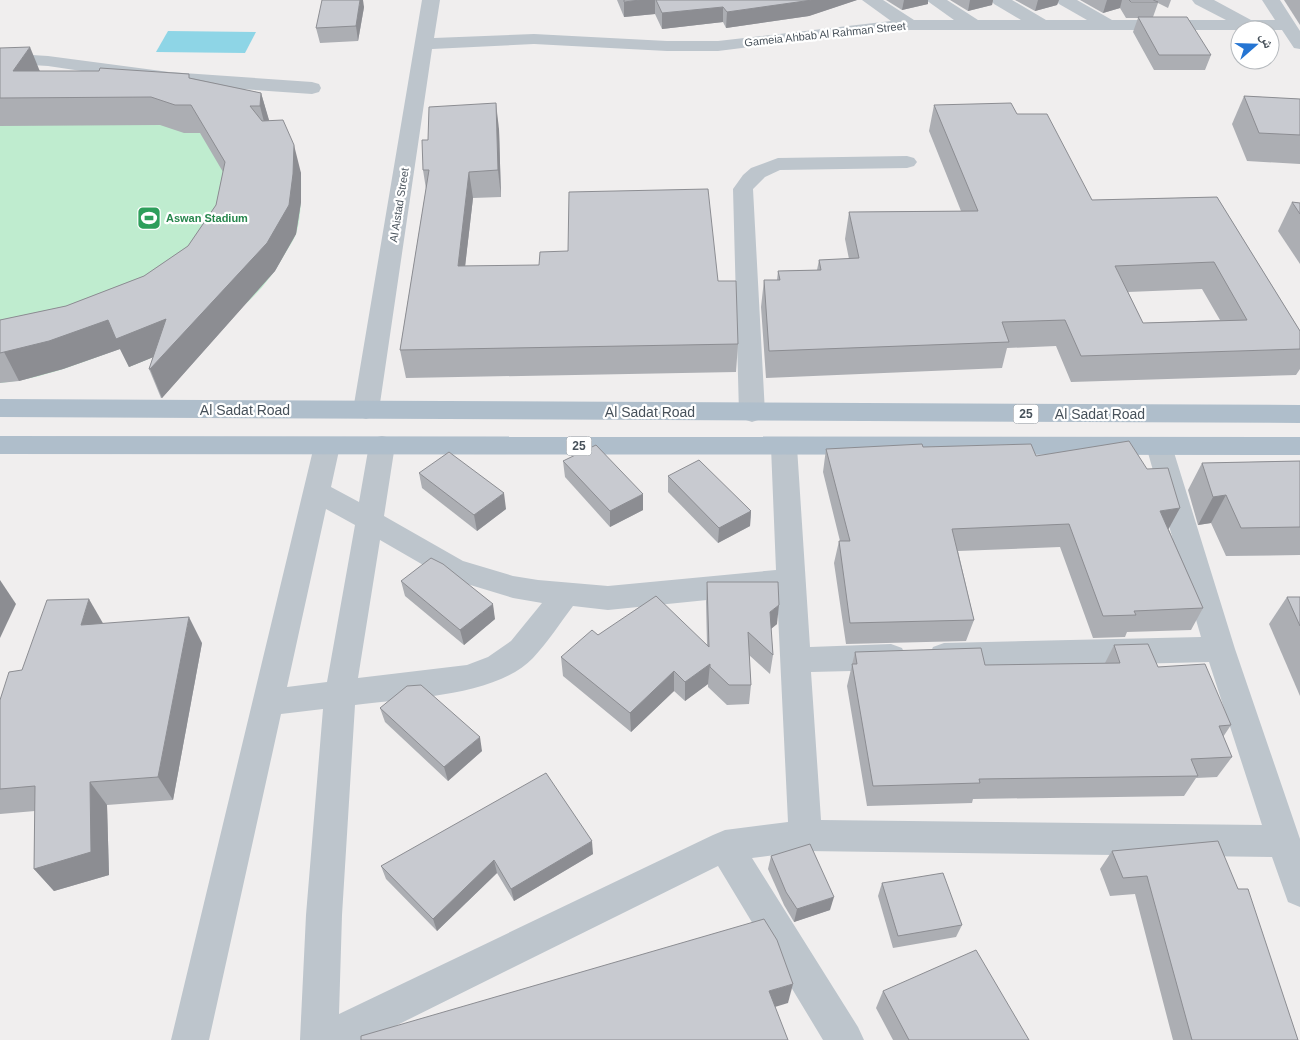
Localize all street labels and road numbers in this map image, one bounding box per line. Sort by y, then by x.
street label: Gameia Ahbab Al Rahman Street [744,20,906,48]
street label: Al Aistad Street [387,167,411,243]
street label: Al Sadat Road [200,402,290,418]
street label: Al Sadat Road [605,404,695,420]
road number: 25 [1014,404,1038,424]
street label: Al Sadat Road [1055,406,1145,422]
road number: 25 [566,436,592,456]

